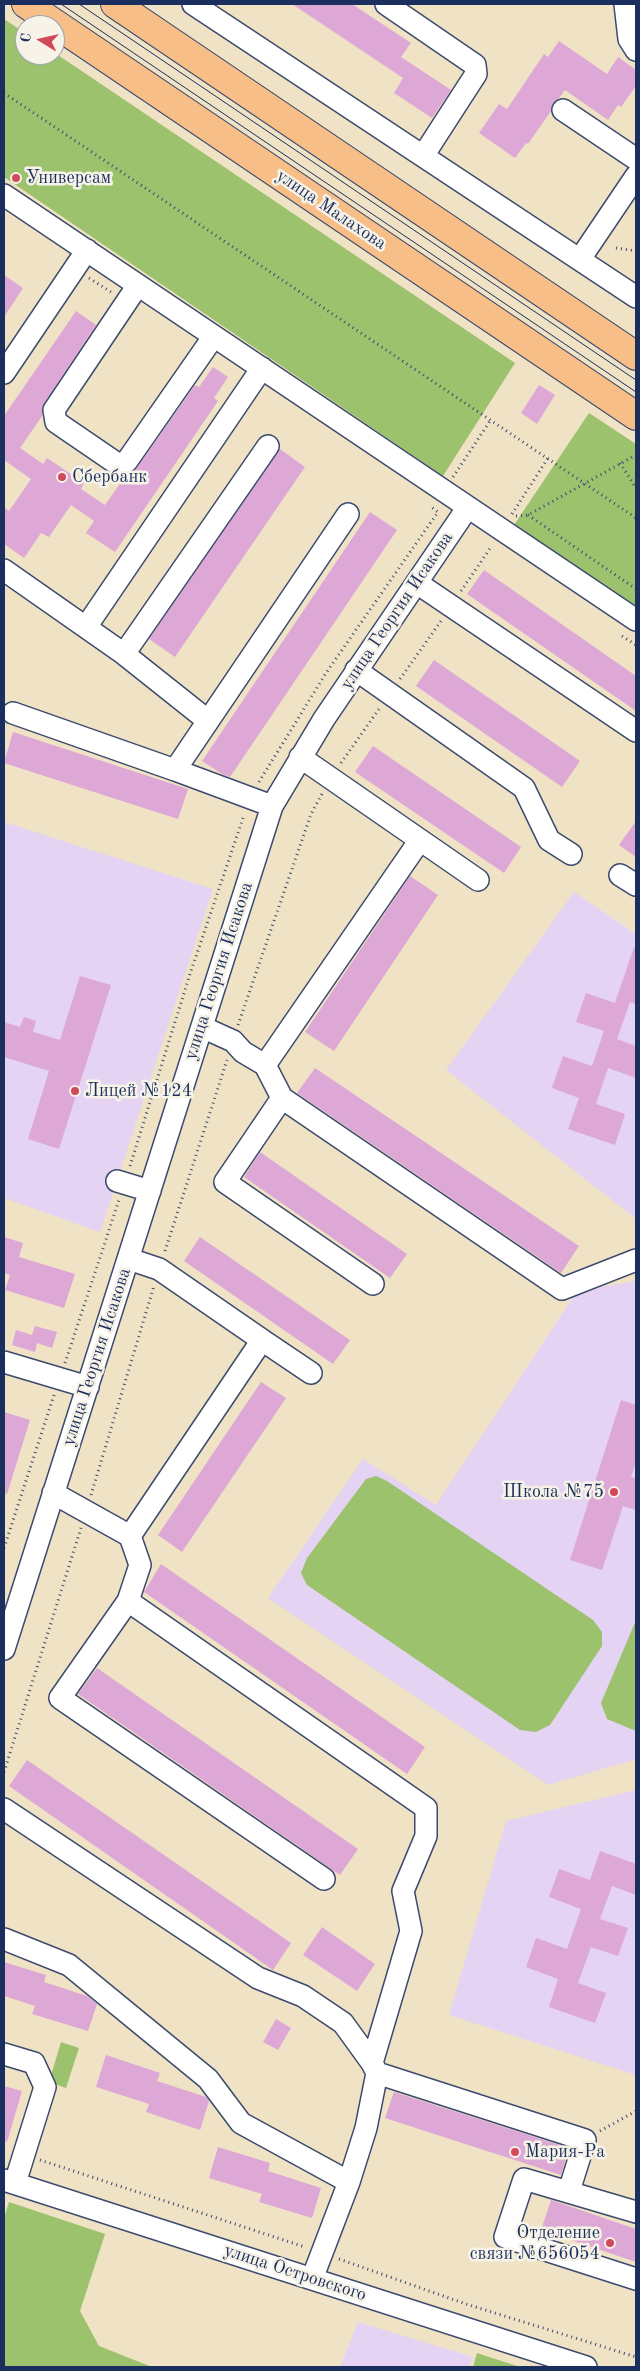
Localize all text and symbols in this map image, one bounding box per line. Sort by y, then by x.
north arrow [15,15,65,65]
text: С [19,32,34,43]
street label: улица Малахова [272,165,390,255]
place label: Универсам [26,167,111,189]
marker: Универсам [10,172,22,184]
place label: Сбербанк [72,466,147,488]
marker: Сбербанк [56,471,68,483]
street label: улица Георгия Исакова [336,528,458,694]
street label: улица Георгия Исакова [180,879,258,1063]
place label: Лицей №124 [85,1080,192,1102]
marker: Лицей №124 [69,1085,81,1097]
street label: улица Георгия Исакова [58,1265,136,1449]
place label: Школа №75 [503,1481,604,1503]
marker: Школа №75 [608,1486,620,1498]
place label: Мария-Ра [525,2141,605,2163]
marker: Мария-Ра [509,2146,521,2158]
place label: Отделение связи №656054 [470,2222,600,2264]
marker: Отделение связи №656054 [604,2237,616,2249]
street label: улица Островского [221,2240,369,2306]

